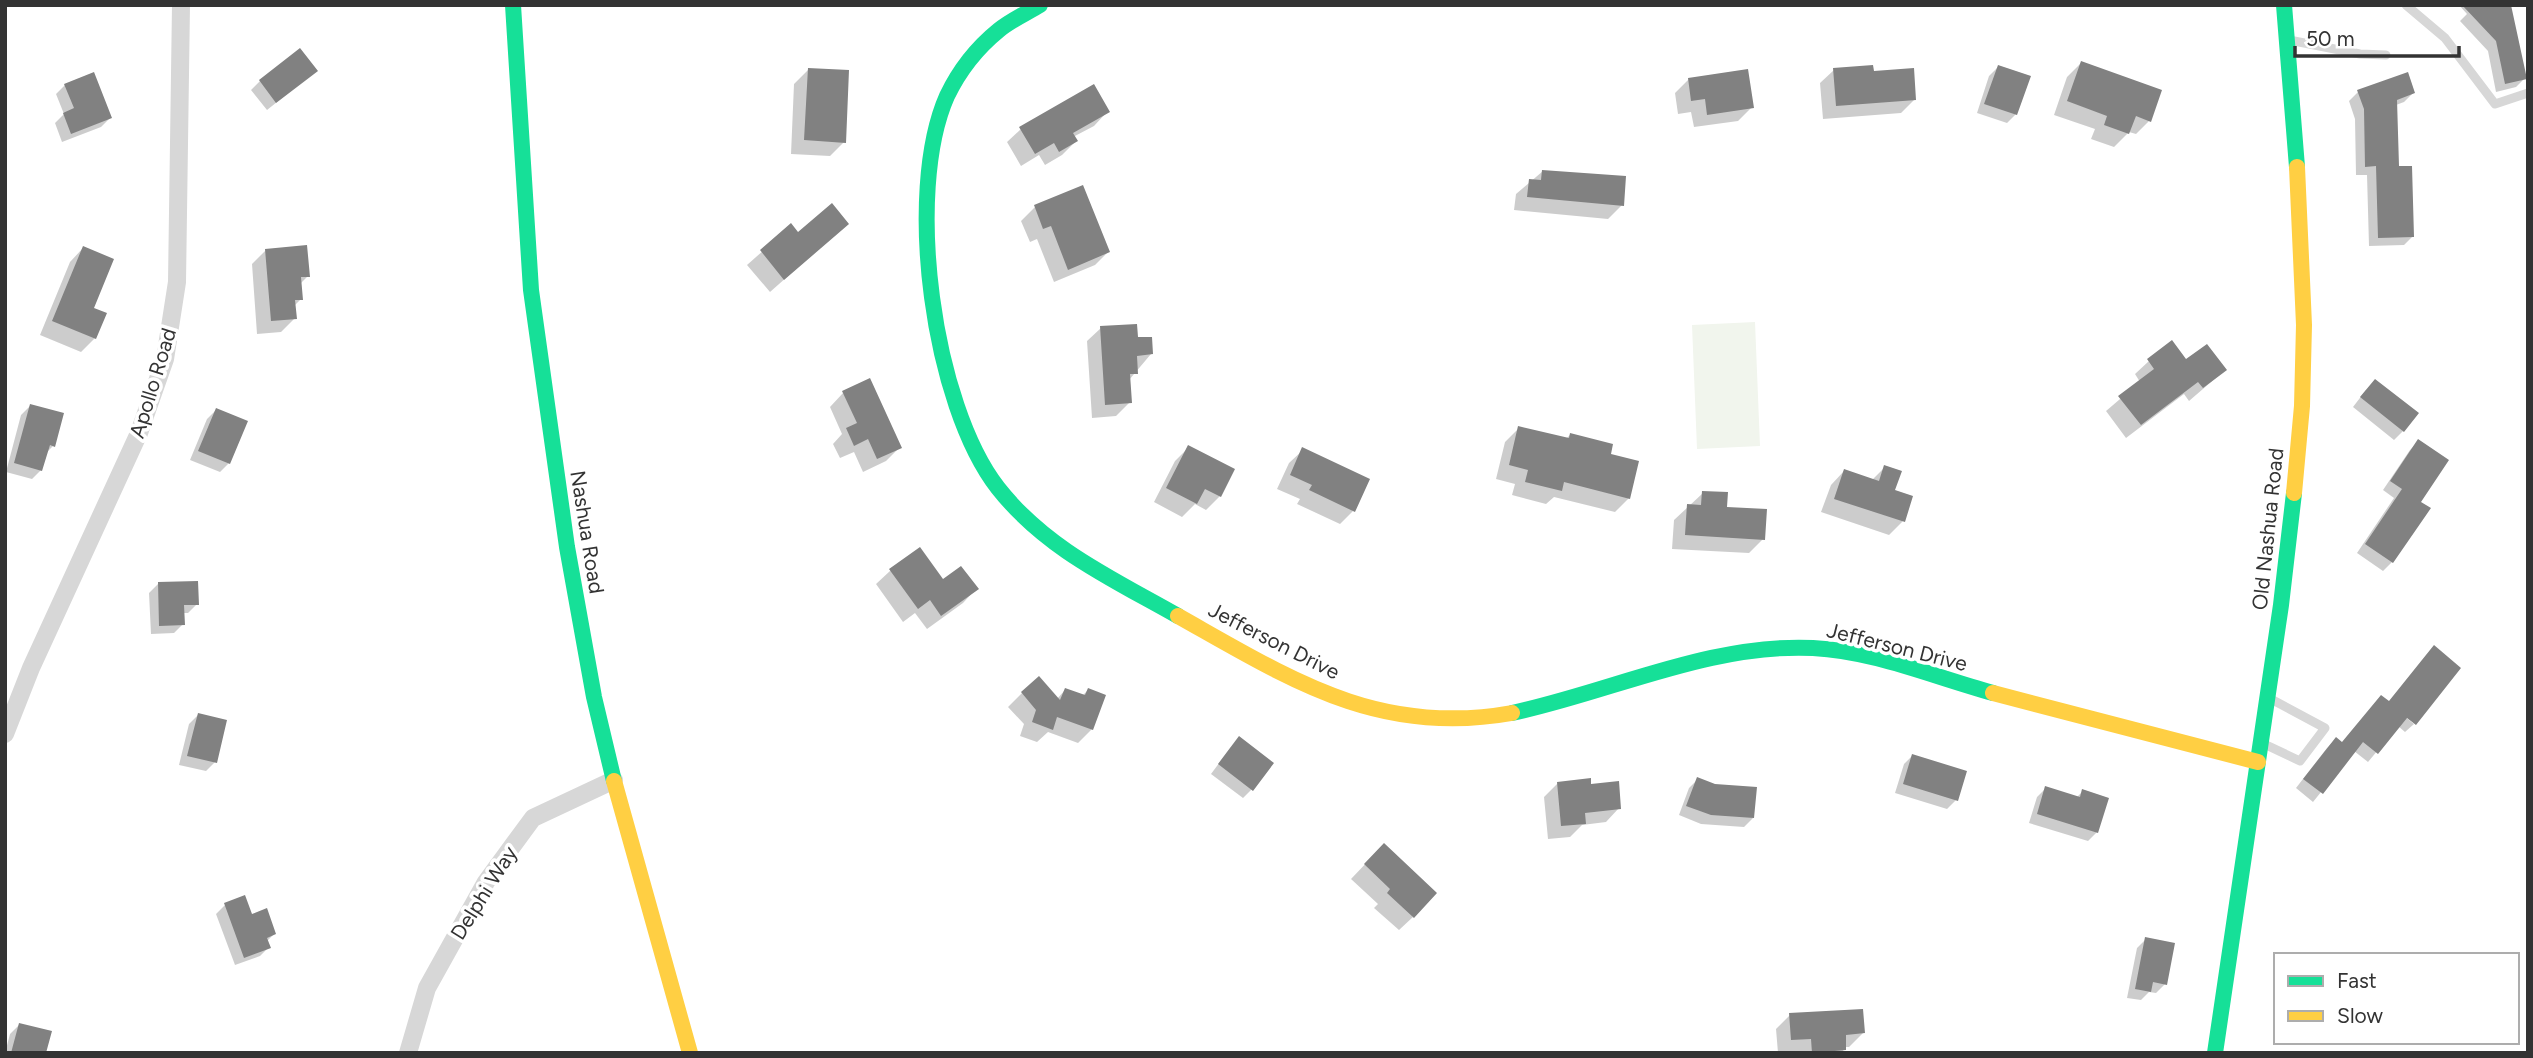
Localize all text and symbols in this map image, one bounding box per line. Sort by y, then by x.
scale bar [2295,14,2460,58]
text: 50 m [2306,26,2355,51]
street label: Apollo Road [124,325,181,441]
street label: Old Nashua Road [2247,447,2288,611]
street label: Nashua Road [565,469,610,595]
street label: Jefferson Drive [1205,597,1344,684]
street label: Jefferson Drive [1824,617,1970,676]
street label: Delphi Way [445,841,522,944]
legend [2274,953,2519,1044]
text: Fast [2337,968,2377,993]
text: Slow [2337,1003,2383,1028]

